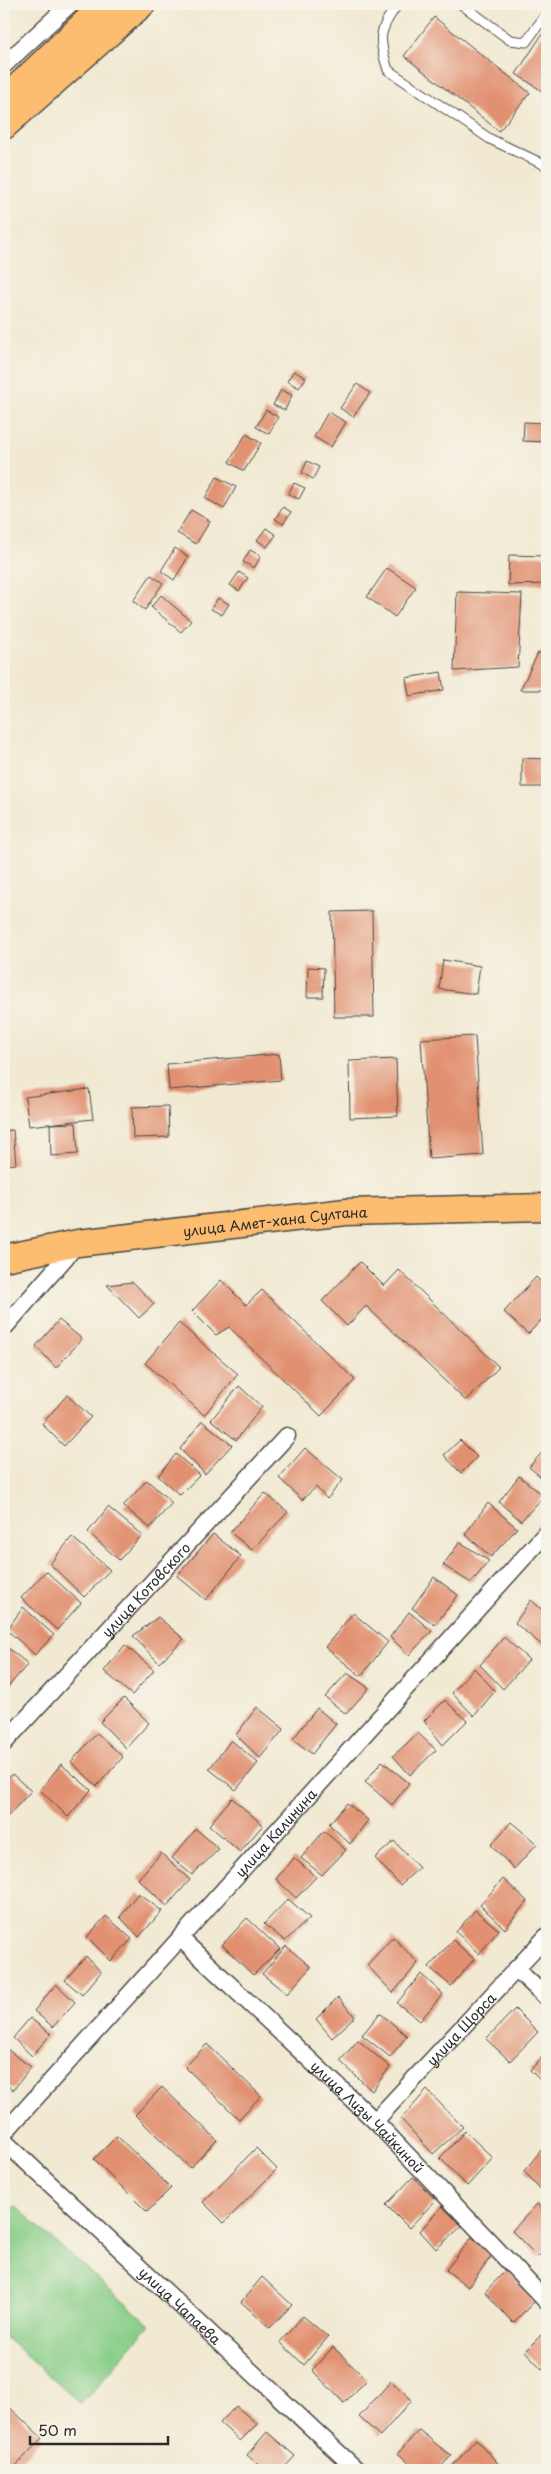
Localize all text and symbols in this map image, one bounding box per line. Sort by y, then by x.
street label: улица Амет-хана Султана [182,1201,368,1241]
street label: улица Котовского [96,1537,195,1641]
street label: улица Калинина [230,1783,321,1882]
street label: улица Щорса [421,1987,501,2070]
street label: улица Лизы Чайкиной [306,2055,429,2177]
street label: улица Чапаева [134,2262,226,2349]
scale bar [30,2414,168,2446]
text: 50 m [38,2418,77,2441]

